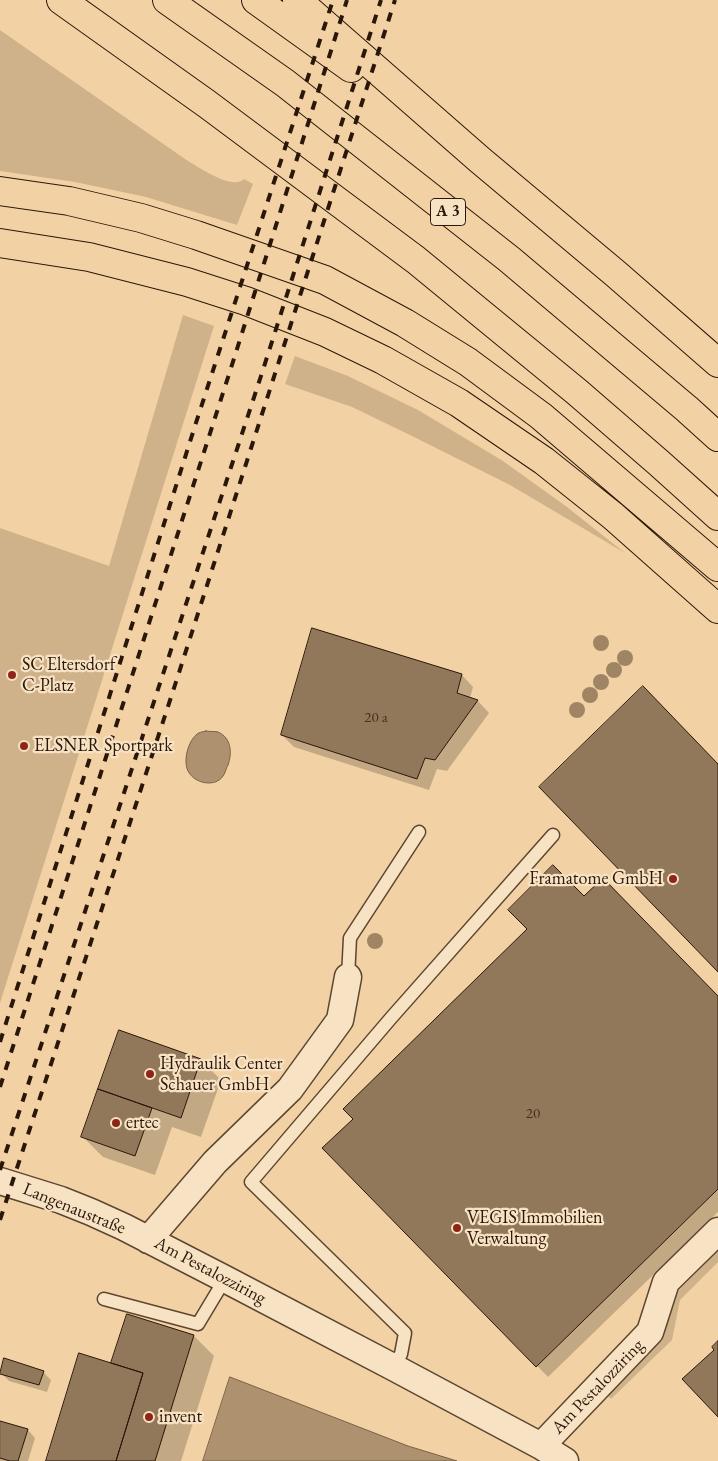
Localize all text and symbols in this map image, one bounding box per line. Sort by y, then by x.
road number: A 3 [430,198,466,226]
place label: SC Eltersdorf C-Platz [22,654,115,696]
marker: SC Eltersdorf C-Platz [6,669,18,681]
house number: 20 a [364,709,388,727]
place label: ELSNER Sportpark [34,735,173,757]
marker: ELSNER Sportpark [18,740,30,752]
place label: Framatome GmbH [529,868,663,890]
marker: Framatome GmbH [667,873,679,885]
place label: Hydraulik Center Schauer GmbH [160,1053,283,1096]
marker: Hydraulik Center Schauer GmbH [144,1068,156,1080]
house number: 20 [526,1105,540,1123]
place label: ertec [126,1112,159,1134]
marker: ertec [110,1117,122,1129]
street label: Langenaustraße [19,1179,129,1239]
place label: VEGIS Immobilien Verwaltung [467,1207,602,1250]
marker: VEGIS Immobilien Verwaltung [451,1222,463,1234]
street label: Am Pestalozziring [150,1232,270,1310]
street label: Am Pestalozziring [547,1335,649,1439]
place label: invent [159,1406,202,1428]
marker: invent [143,1411,155,1423]

